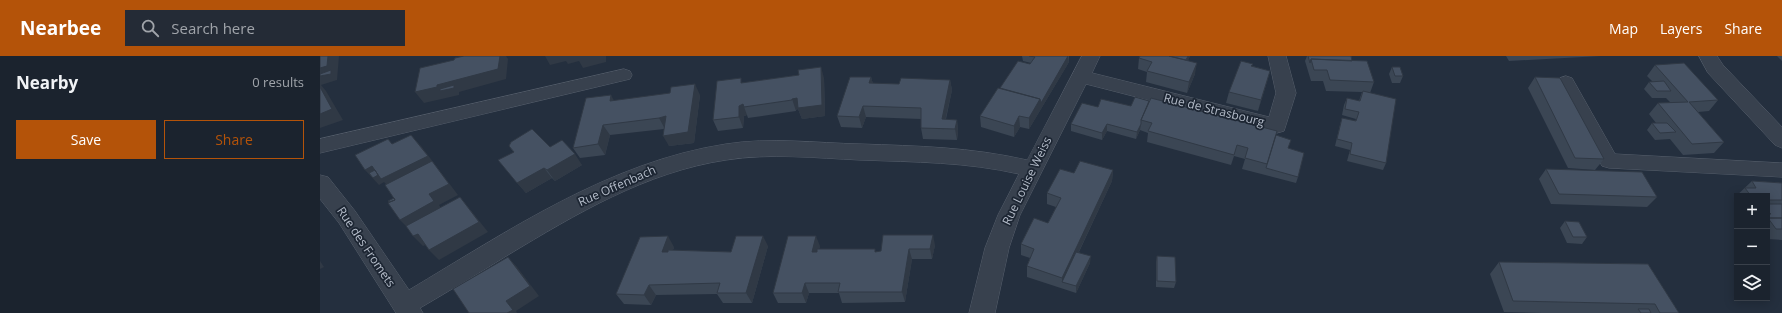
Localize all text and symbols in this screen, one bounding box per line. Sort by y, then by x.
search box [125,10,405,46]
text: Nearbee [20,15,101,41]
icon: search [139,17,161,39]
text: Search here [171,18,255,38]
text: Map [1609,19,1638,38]
text: Layers [1660,19,1702,38]
text: Share [1724,19,1762,38]
text: Nearby [16,71,78,94]
text: 0 results [252,73,304,91]
street label: Rue de Strasbourg [1162,89,1267,130]
button: Save [16,120,156,159]
button: Share [164,120,304,159]
street label: Rue Louise Weiss [998,134,1055,228]
street label: Rue Offenbach [575,161,658,210]
map controls [1734,193,1770,301]
button: + [1734,193,1770,229]
street label: Rue des Fromets [333,203,400,291]
button: − [1734,229,1770,265]
button: layers [1734,265,1770,301]

